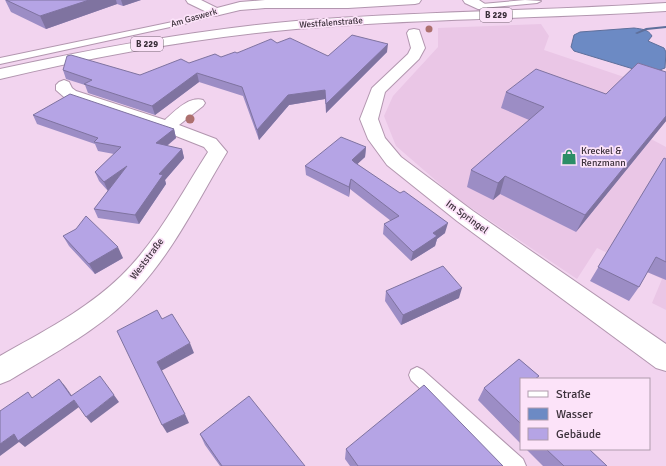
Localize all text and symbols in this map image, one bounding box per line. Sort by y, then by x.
street label: Am Gaswerk [170,6,219,30]
road number: B 229 [480,8,512,22]
street label: Westfalenstraße [299,15,364,31]
road number: B 229 [131,37,163,51]
place label: Kreckel & Renzmann [581,145,626,169]
shop icon: Kreckel & Renzmann [560,148,578,166]
street label: Im Springel [444,198,490,236]
street label: Weststraße [128,236,166,282]
legend [520,378,650,450]
text: Straße [556,387,591,402]
text: Wasser [556,407,593,422]
text: Gebäude [556,427,601,442]

